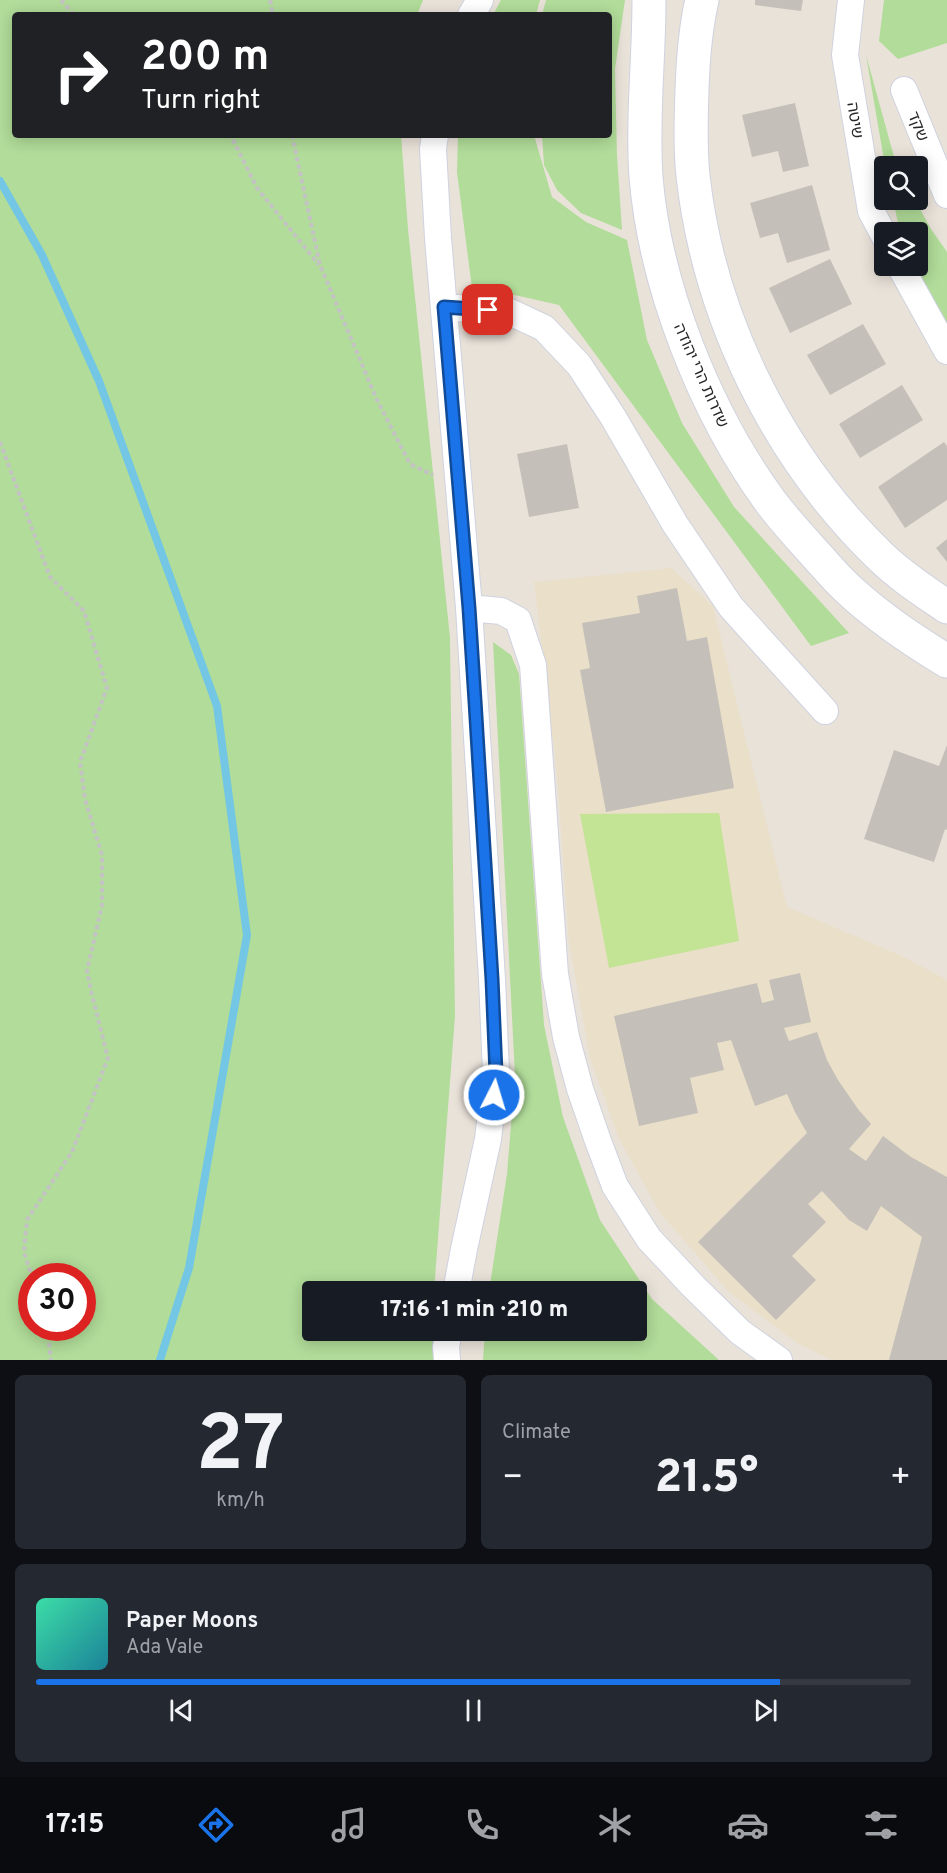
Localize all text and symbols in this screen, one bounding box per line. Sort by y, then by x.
text: 200 m [141,32,269,85]
icon: right [42,36,120,114]
text: Turn right [141,84,260,118]
street label: שיטה [841,101,867,140]
street label: שקד [902,109,932,145]
map controls [874,156,928,276]
button: search [874,156,928,210]
button: layers [874,222,928,276]
pin [462,284,513,335]
icon: arrive [471,293,504,326]
street label: שדרות הרי יהודה [668,320,732,431]
position arrow [462,1063,526,1127]
speed limit sign: 30 [18,1263,96,1341]
text: 17:16 · 1 min · 210 m [381,1297,568,1324]
text: 27 [196,1399,285,1498]
text: Climate [502,1420,571,1446]
text: 21.5° [655,1451,758,1508]
text: − [502,1458,523,1500]
text: + [890,1458,911,1500]
text: km/h [216,1488,265,1514]
text: Paper Moons [126,1608,258,1635]
text: Ada Vale [126,1635,203,1661]
icon: previous [165,1694,198,1727]
icon: pause [457,1694,490,1727]
icon: next [749,1694,782,1727]
icon: directions [195,1804,237,1846]
icon: music [328,1804,370,1846]
icon: phone [461,1804,503,1846]
icon: climate [594,1804,636,1846]
icon: car [727,1804,769,1846]
icon: filters [860,1804,902,1846]
text: 17:15 [45,1808,105,1842]

